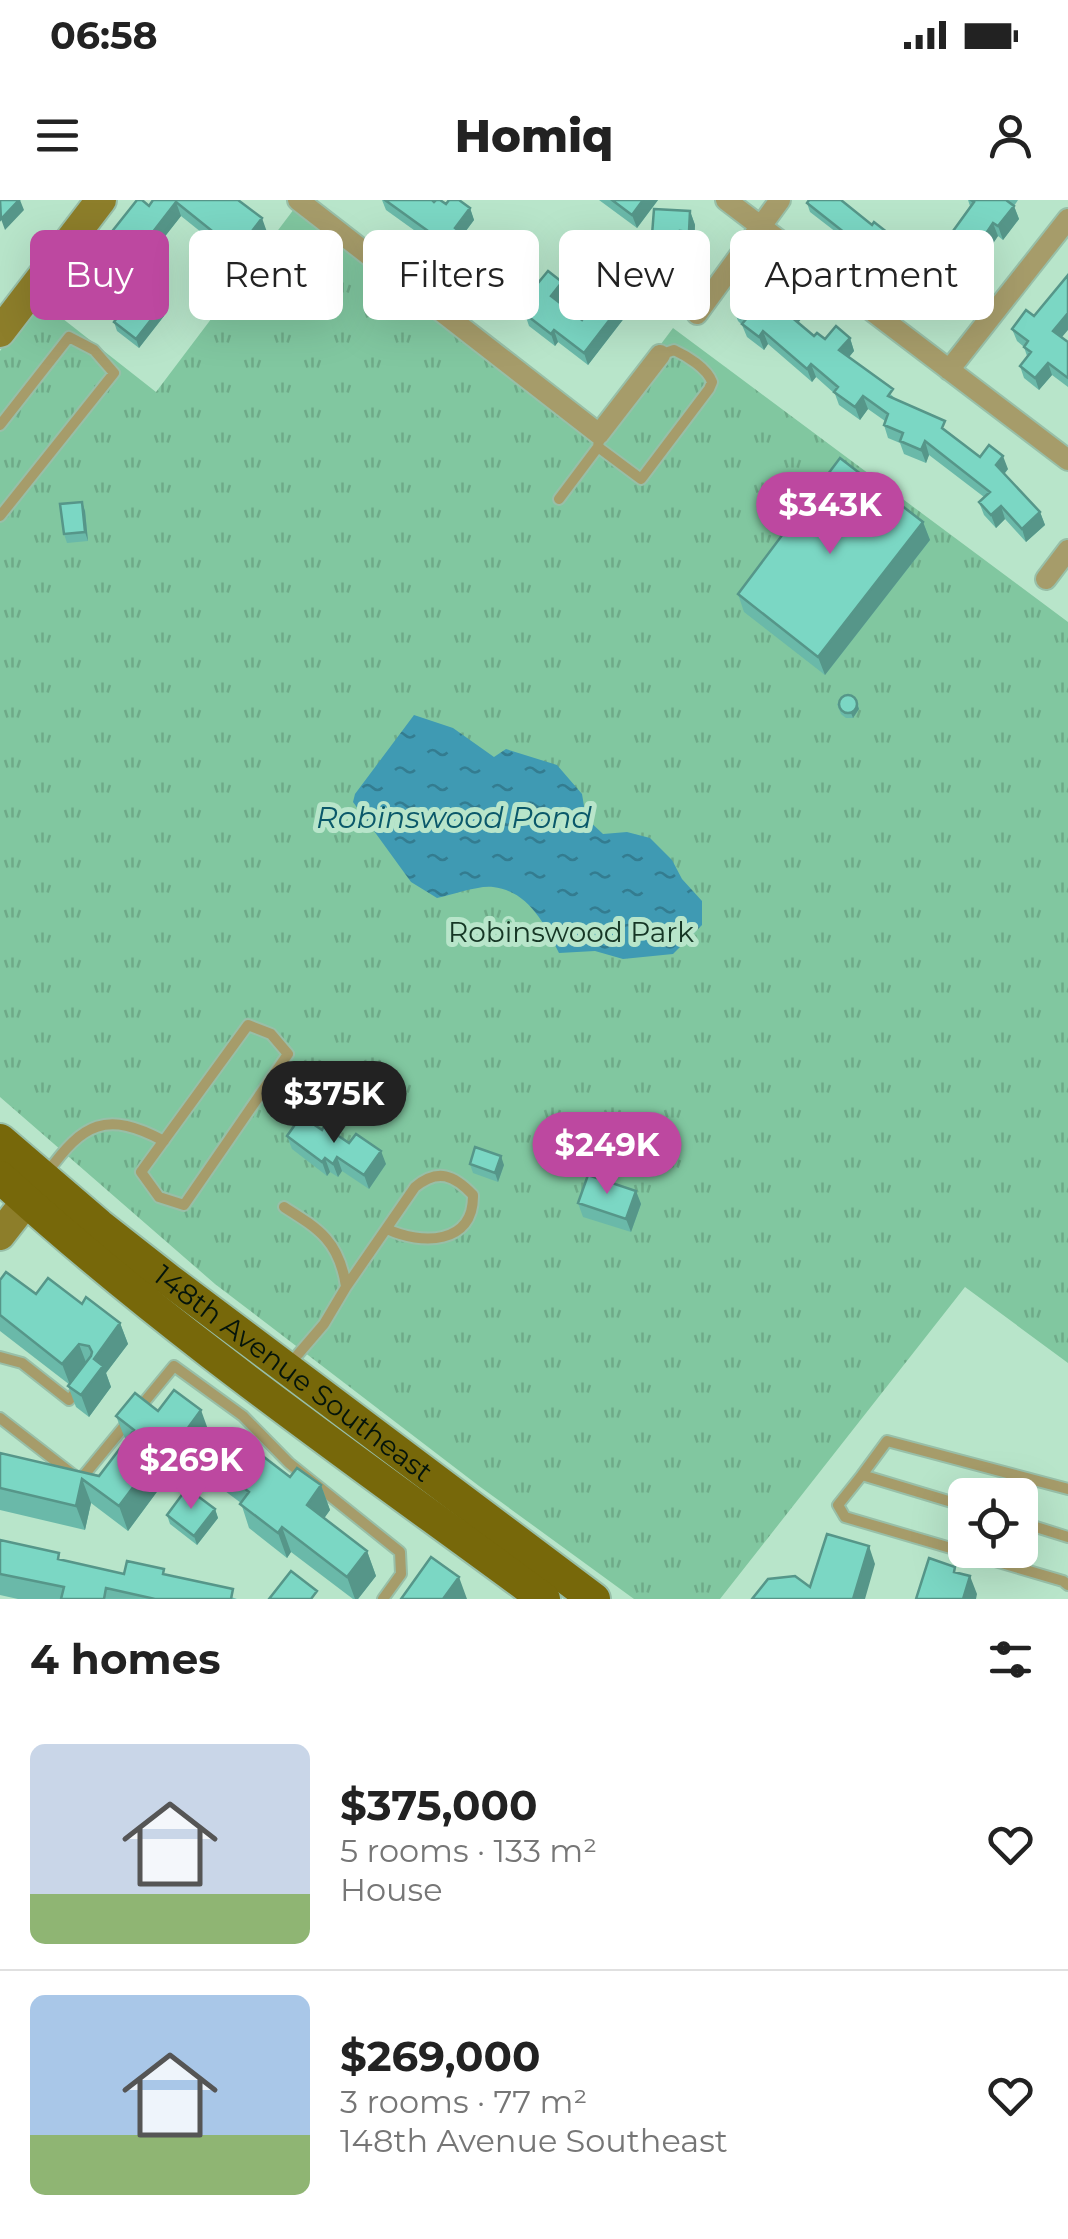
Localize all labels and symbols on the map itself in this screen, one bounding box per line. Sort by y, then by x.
pin: $343K [760,472,900,557]
water label: Robinswood Pond [316,799,593,836]
park label: Robinswood Park [448,915,694,949]
pin: $375K [264,1061,404,1146]
pin: $249K [537,1112,677,1197]
street label: 148th Avenue Southeast [147,1258,439,1489]
pin: $269K [121,1427,261,1512]

